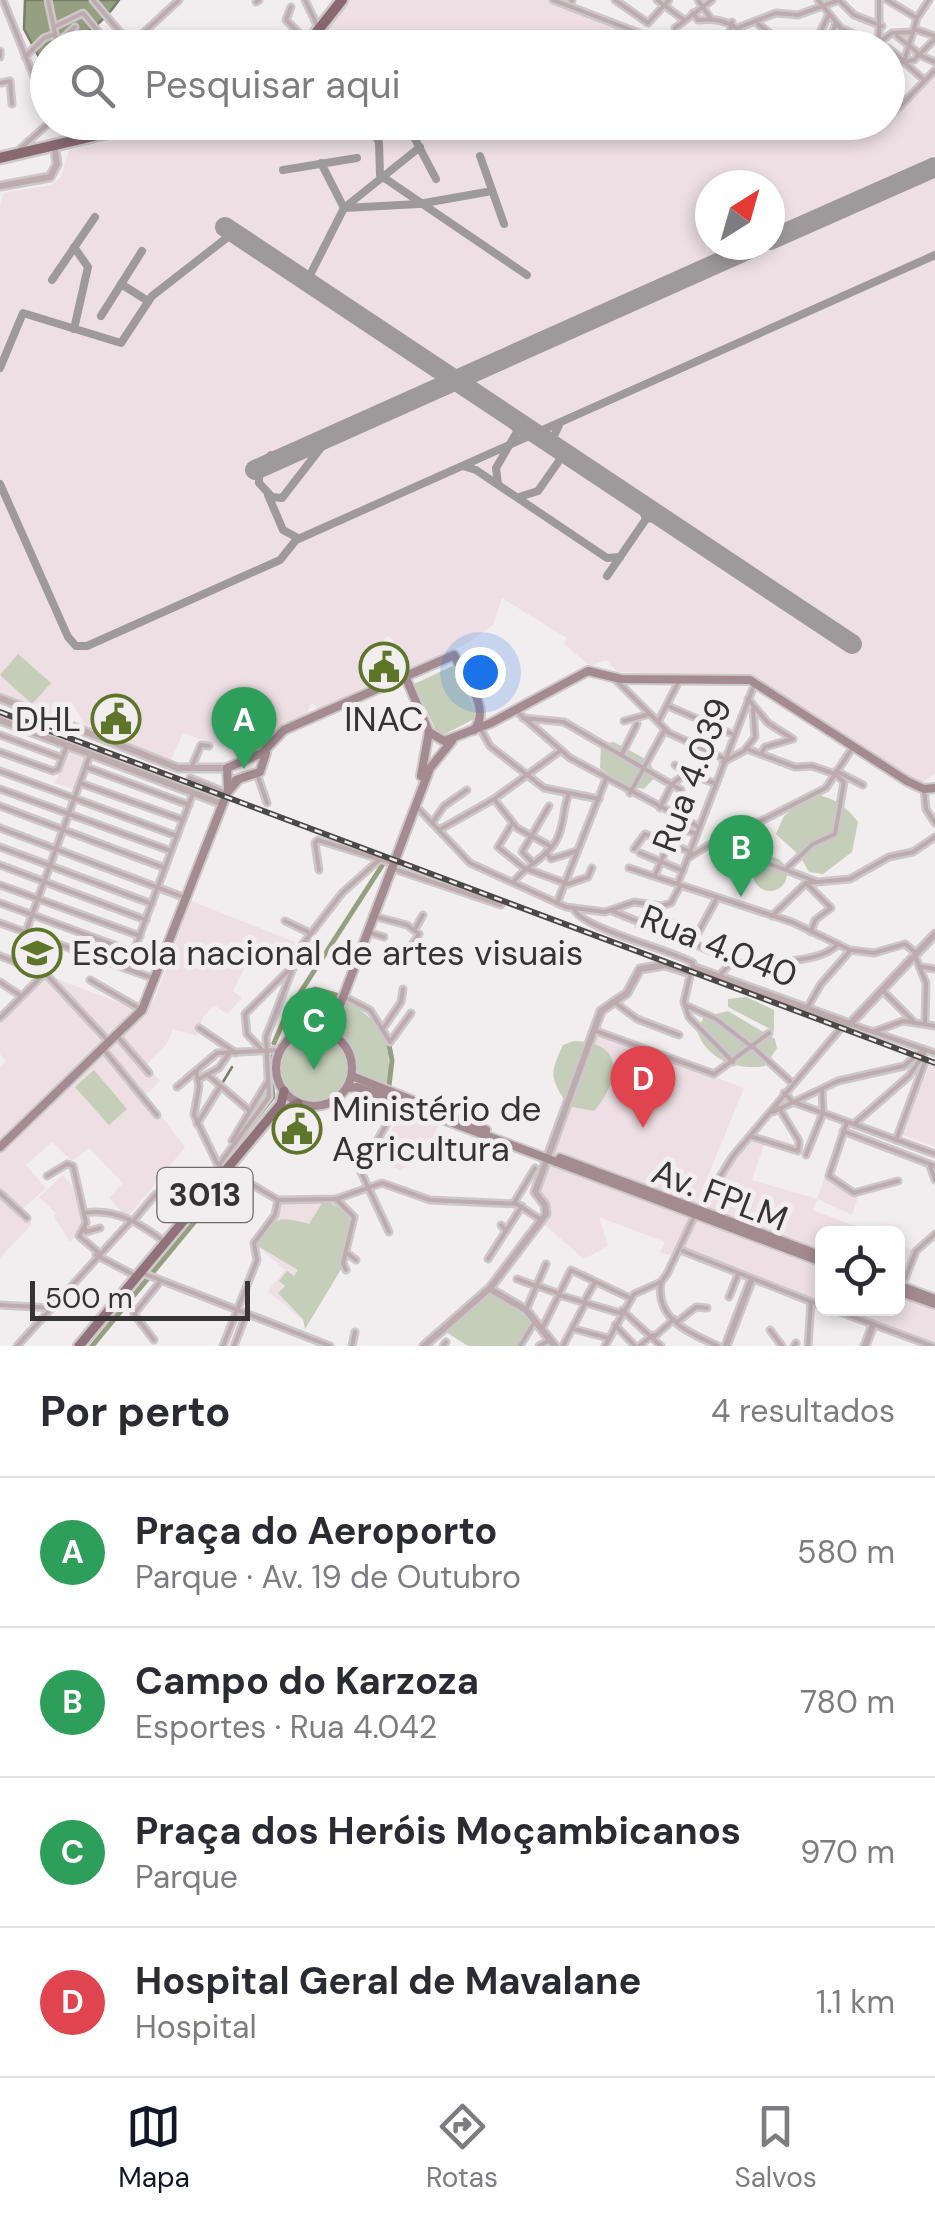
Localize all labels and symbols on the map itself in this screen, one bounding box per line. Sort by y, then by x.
north arrow [695,170,785,260]
public building icon: INAC [358,641,410,693]
your location [455,647,506,698]
pin: A [212,686,276,769]
street label: Rua 4.039 [642,691,742,859]
public building icon: DHL [90,693,142,745]
place label: DHL [15,696,81,742]
place label: INAC [344,696,424,742]
pin: B [708,814,774,897]
street label: Rua 4.040 [634,894,804,998]
school or university icon: Escola nacional de artes visuais [11,927,63,979]
place label: Escola nacional de artes visuais [72,930,583,976]
pin: C [282,988,346,1070]
pin: D [610,1046,676,1128]
place label: Ministério de Agricultura [332,1086,541,1172]
public building icon: Ministério de Agricultura [271,1103,323,1155]
street label: Av. FPLM [646,1148,794,1242]
road number: 3013 [158,1168,252,1222]
scale bar [30,1276,250,1320]

